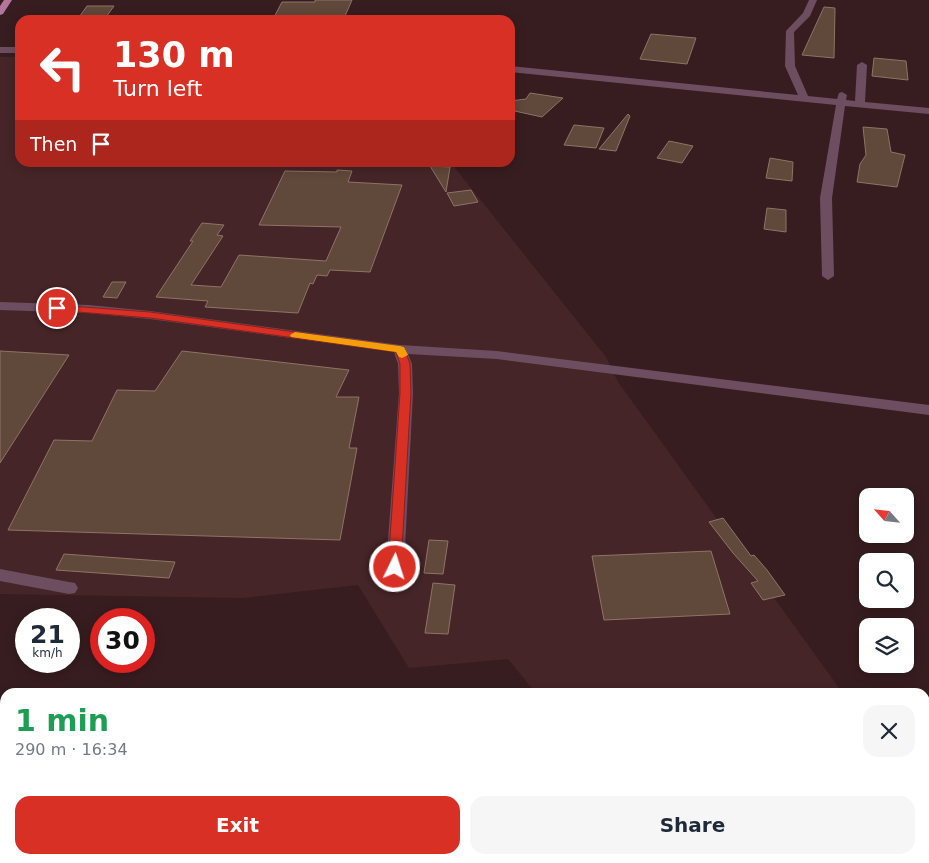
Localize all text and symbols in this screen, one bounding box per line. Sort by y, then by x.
icon: left [30,35,95,100]
text: 130 m [113,35,235,75]
text: Turn left [113,76,202,101]
icon: arrive [87,130,115,158]
text: Then [30,133,77,155]
pin [36,287,78,329]
icon: arrive [43,294,71,322]
north arrow [859,488,914,542]
map controls [859,488,914,673]
position arrow [368,540,420,592]
button: search [859,553,914,608]
speed limit sign: 30 [90,608,155,673]
button: layers [859,618,914,673]
text: 21 [30,620,65,649]
text: km/h [32,646,63,660]
text: 1 min [15,703,109,738]
button: close [863,705,915,757]
text: 290 m · 16:34 [15,740,128,759]
button: Exit [15,796,460,854]
button: Share [470,796,915,854]

